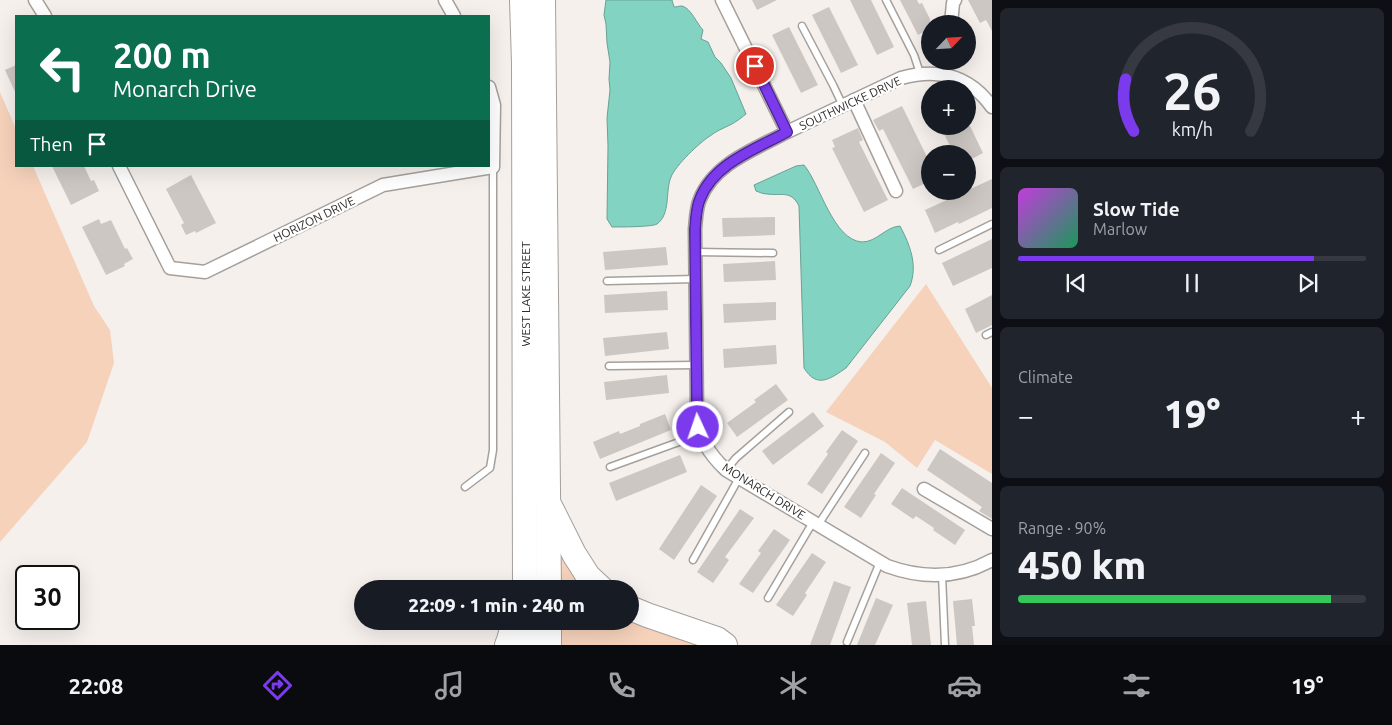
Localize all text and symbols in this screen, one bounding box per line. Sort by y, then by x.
north arrow [921,15,976,70]
map controls [921,15,976,200]
icon: left [30,35,95,100]
text: 200 m [113,35,211,75]
pin [734,45,776,87]
icon: arrive [741,52,769,80]
text: 26 [1163,62,1221,120]
street label: SOUTHWICKE DRIVE [797,74,903,132]
text: Monarch Drive [113,76,257,101]
button: + [921,80,976,135]
text: km/h [1171,119,1213,139]
icon: arrive [83,130,111,158]
text: Then [30,133,73,155]
button: − [921,145,976,200]
street label: HORIZON DRIVE [271,194,357,244]
text: Slow Tide [1093,198,1180,220]
text: Marlow [1093,220,1147,238]
street label: WEST LAKE STREET [519,241,532,347]
icon: previous [1062,269,1090,297]
icon: pause [1178,269,1206,297]
icon: next [1294,269,1322,297]
text: Climate [1018,368,1073,386]
text: 19° [1164,393,1220,435]
position arrow [671,400,723,452]
text: − [1018,400,1034,431]
text: + [1350,400,1366,431]
street label: MONARCH DRIVE [720,460,808,522]
text: Range · 90% [1018,519,1106,537]
text: 450 km [1018,544,1146,586]
speed limit sign: 30 [15,565,80,630]
text: 22:09 · 1 min · 240 m [408,594,585,616]
icon: directions [260,668,295,703]
icon: music [432,668,467,703]
icon: phone [604,668,639,703]
icon: climate [776,668,811,703]
icon: car [947,668,982,703]
icon: filters [1119,668,1154,703]
text: 22:08 [68,673,123,698]
text: 19° [1291,673,1324,698]

